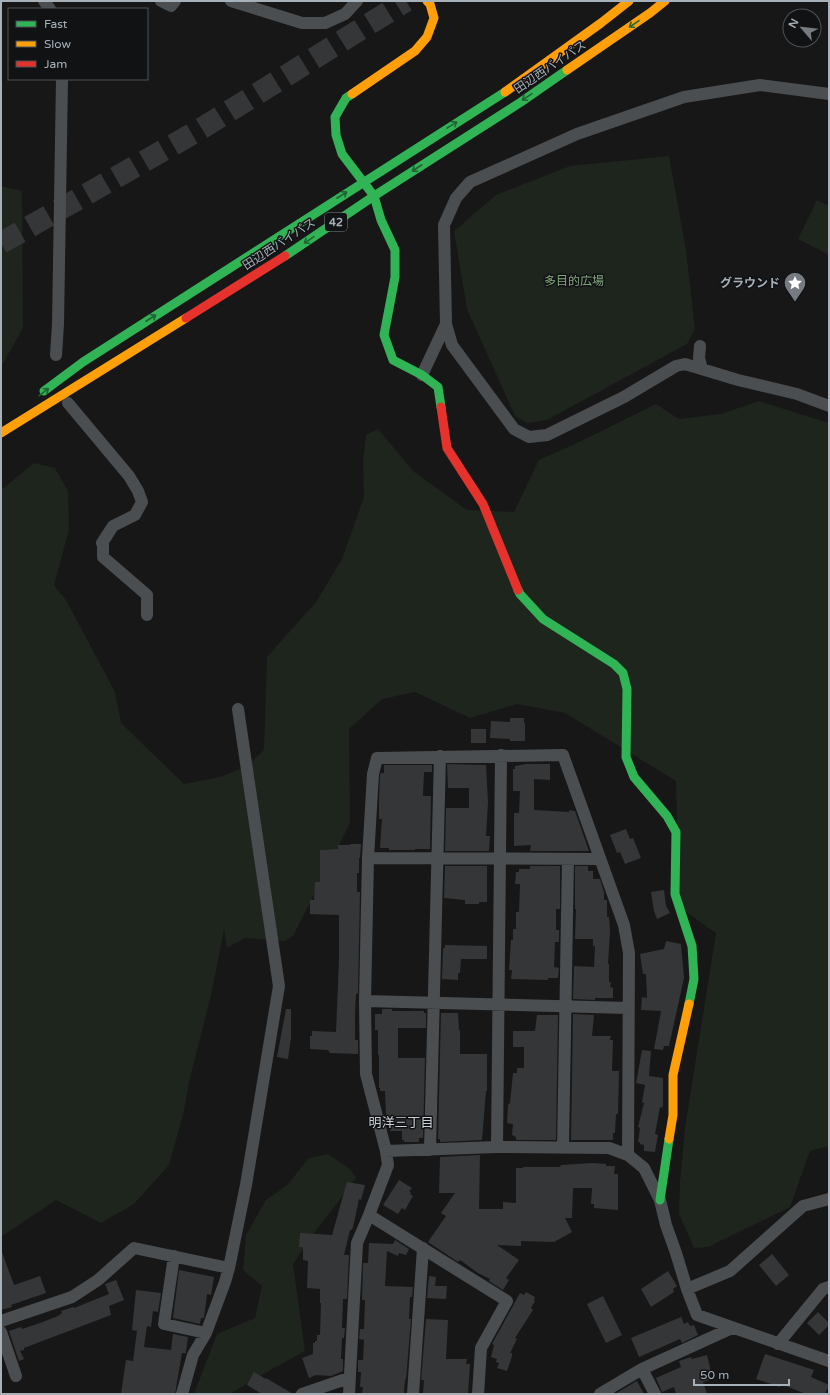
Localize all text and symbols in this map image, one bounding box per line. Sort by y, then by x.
legend [8,8,148,80]
north arrow [782,8,822,48]
text: Fast [44,17,68,31]
text: N [786,17,801,30]
one-way arrow [629,20,640,28]
text: Slow [44,37,71,51]
street label: 田辺西バイパス [511,38,589,96]
text: Jam [44,57,67,71]
one-way arrow [521,93,532,102]
one-way arrow [446,121,457,129]
one-way arrow [412,164,423,172]
one-way arrow [337,190,348,199]
road number: 42 [325,213,347,231]
street label: 田辺西バイパス [240,215,318,273]
one-way arrow [304,236,315,244]
place icon: グラウンド [782,270,808,303]
park label: 多目的広場 [544,274,604,288]
place label: グラウンド [720,276,780,290]
one-way arrow [145,314,156,322]
one-way arrow [38,387,49,396]
district label: 明洋三丁目 [368,1115,434,1131]
scale bar [694,1361,789,1387]
text: 50 m [700,1368,729,1382]

